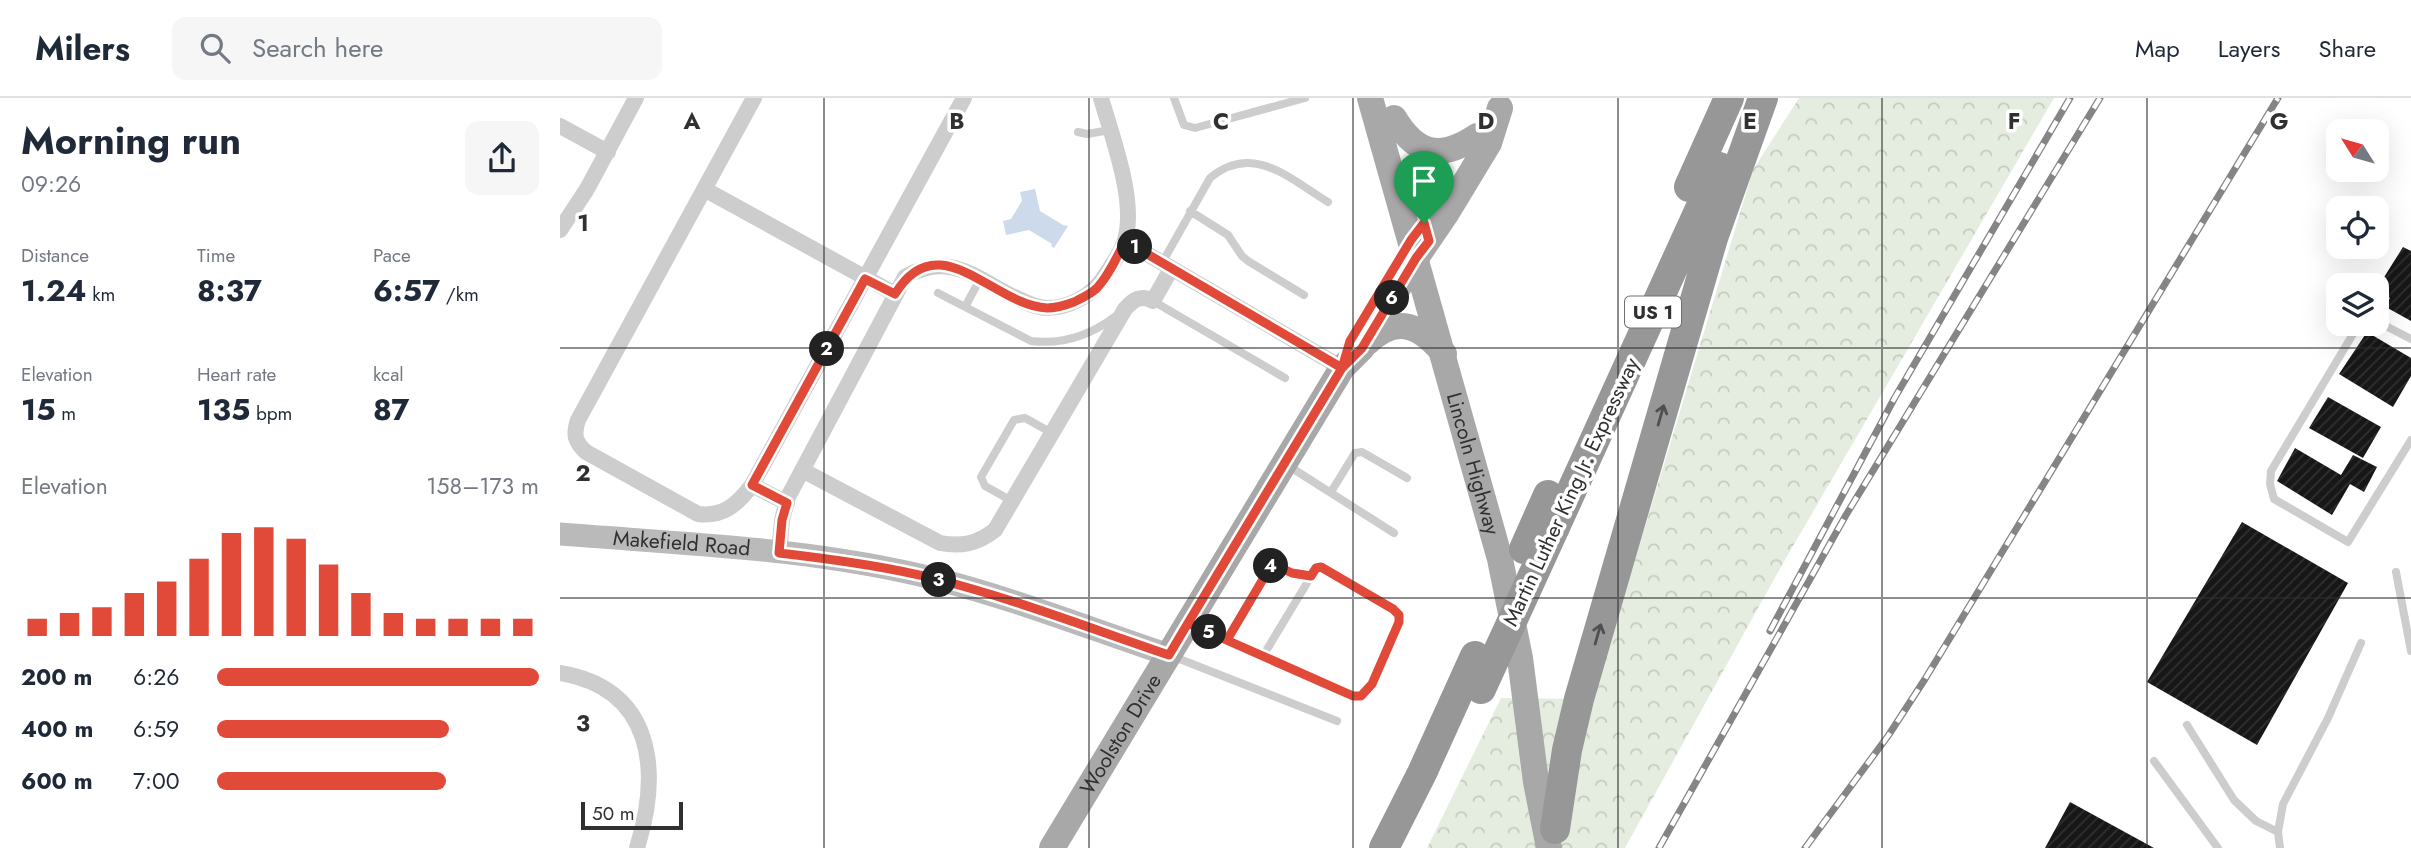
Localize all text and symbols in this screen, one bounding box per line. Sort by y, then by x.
search box [172,17,662,80]
text: Milers [35,25,130,72]
icon: search [196,29,234,67]
text: Search here [252,29,383,67]
text: Map [2135,31,2180,66]
text: Layers [2218,31,2280,66]
text: Share [2318,31,2376,66]
text: A [683,104,701,138]
text: B [949,104,965,138]
text: C [1213,104,1229,138]
text: D [1478,104,1495,138]
text: E [1743,104,1757,138]
text: F [2008,104,2020,138]
text: G [2270,104,2288,138]
text: Morning run [21,113,241,168]
north arrow [2326,119,2389,182]
map controls [2326,119,2389,336]
button: share [465,121,539,195]
pin [1394,151,1454,223]
icon: arrive [1405,162,1443,200]
text: 09:26 [21,167,81,201]
button: locate [2326,196,2389,259]
text: 1 [577,206,589,240]
pin: 1 [1118,230,1152,264]
text: 1 [1130,233,1139,260]
text: Distance [21,242,89,269]
text: Time [197,242,235,269]
text: Pace [373,242,411,269]
text: 1.24 [21,269,87,312]
text: 8:37 [197,269,262,312]
text: 6:57 [373,269,440,312]
button: layers [2326,273,2389,336]
pin: 6 [1374,280,1410,316]
text: km [87,281,115,308]
text: /km [440,281,479,308]
text: 6 [1385,284,1398,311]
road number: US 1 [1625,296,1681,328]
pin: 2 [810,331,844,366]
text: 2 [820,335,833,362]
street label: Martin Luther King Jr. Expressway [1495,352,1647,631]
text: Elevation [21,361,93,388]
text: Heart rate [197,361,276,388]
text: kcal [373,361,404,388]
text: 15 [21,388,56,431]
text: 135 [197,388,250,431]
text: 87 [373,388,409,431]
street label: Lincoln Highway [1439,389,1508,539]
text: m [56,400,76,427]
text: bpm [250,400,292,427]
one-way arrow [1656,405,1669,427]
text: 2 [575,456,591,490]
text: Elevation [21,469,108,503]
text: 158–173 m [426,469,539,503]
street label: Makefield Road [612,523,752,564]
pin: 4 [1254,548,1288,584]
text: 4 [1264,552,1277,579]
pin: 3 [922,562,956,598]
text: 3 [933,566,944,593]
pin: 5 [1192,614,1226,650]
text: 5 [1202,618,1215,645]
one-way arrow [1592,623,1605,645]
text: 200 m [21,660,92,694]
text: 6:26 [133,660,179,694]
street label: Woolston Drive [1073,668,1169,800]
text: 3 [576,706,590,740]
text: 400 m [21,712,93,746]
text: 6:59 [133,712,179,746]
text: 600 m [21,764,93,798]
text: 7:00 [133,764,180,798]
scale bar [581,799,682,831]
text: 50 m [592,800,635,827]

